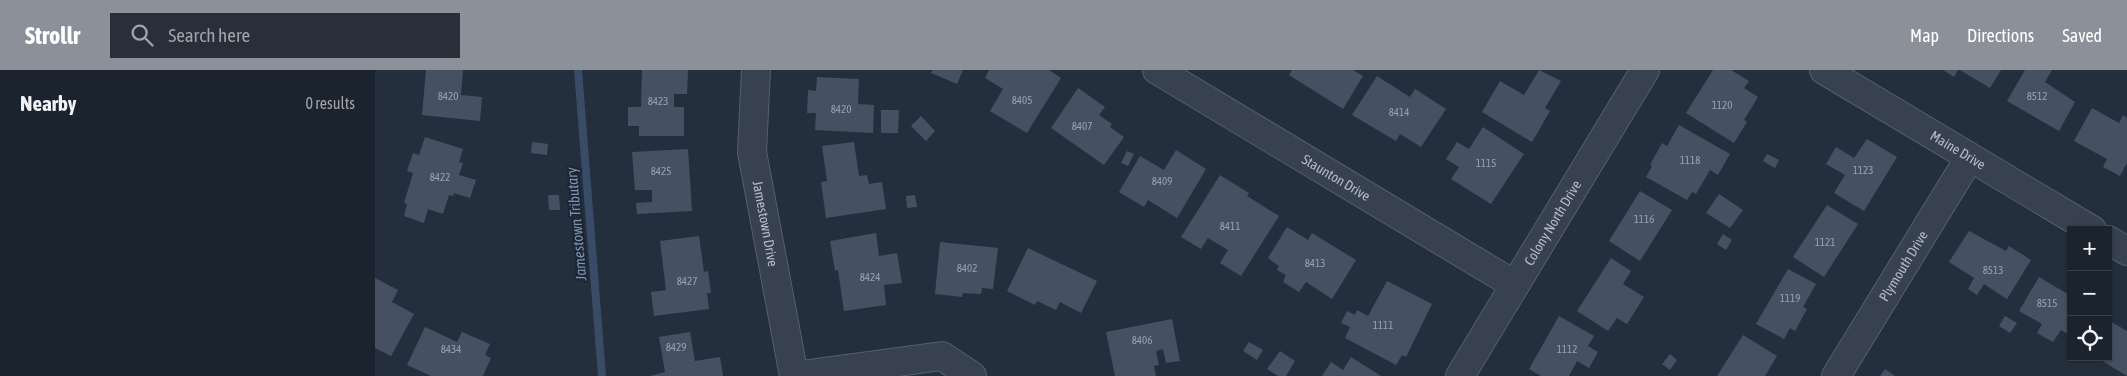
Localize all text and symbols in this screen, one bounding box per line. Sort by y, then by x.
search box [110,13,460,58]
icon: search [128,21,156,49]
text: Strollr [25,22,80,49]
text: Search here [168,24,250,46]
text: Map [1910,25,1939,46]
text: Directions [1967,25,2034,46]
text: Saved [2062,25,2102,46]
house number: 8420 [438,90,458,102]
house number: 8512 [2027,90,2047,102]
text: Nearby [20,91,76,115]
text: 0 results [305,94,355,112]
house number: 8405 [1012,94,1032,106]
house number: 8423 [648,95,668,107]
house number: 1120 [1712,99,1732,111]
house number: 8420 [831,103,851,115]
house number: 8414 [1389,106,1409,118]
house number: 8407 [1072,120,1092,132]
street label: Maine Drive [1927,127,1988,173]
street label: Staunton Drive [1299,151,1373,204]
house number: 1118 [1680,154,1700,166]
house number: 1115 [1476,157,1496,169]
house number: 1123 [1853,164,1873,176]
house number: 8425 [651,165,671,177]
water label: Jamestown Tributary [563,166,590,282]
house number: 8422 [430,171,450,183]
house number: 8409 [1152,175,1172,187]
street label: Colony North Drive [1521,177,1584,268]
street label: Jamestown Drive [750,179,781,268]
house number: 1116 [1634,213,1654,225]
house number: 8411 [1220,220,1240,232]
map controls [2067,226,2112,361]
button: + [2067,226,2112,271]
street label: Plymouth Drive [1876,228,1931,304]
house number: 1121 [1815,236,1835,248]
house number: 8413 [1305,257,1325,269]
house number: 8402 [957,262,977,274]
house number: 8513 [1983,264,2003,276]
house number: 8424 [860,271,880,283]
button: − [2067,271,2112,316]
house number: 8427 [677,275,697,287]
house number: 1119 [1780,292,1800,304]
house number: 8515 [2037,297,2057,309]
button: locate [2067,316,2112,361]
house number: 1111 [1373,319,1393,331]
house number: 8406 [1132,334,1152,346]
house number: 8429 [666,341,686,353]
house number: 8434 [441,343,461,355]
house number: 1112 [1557,343,1577,355]

